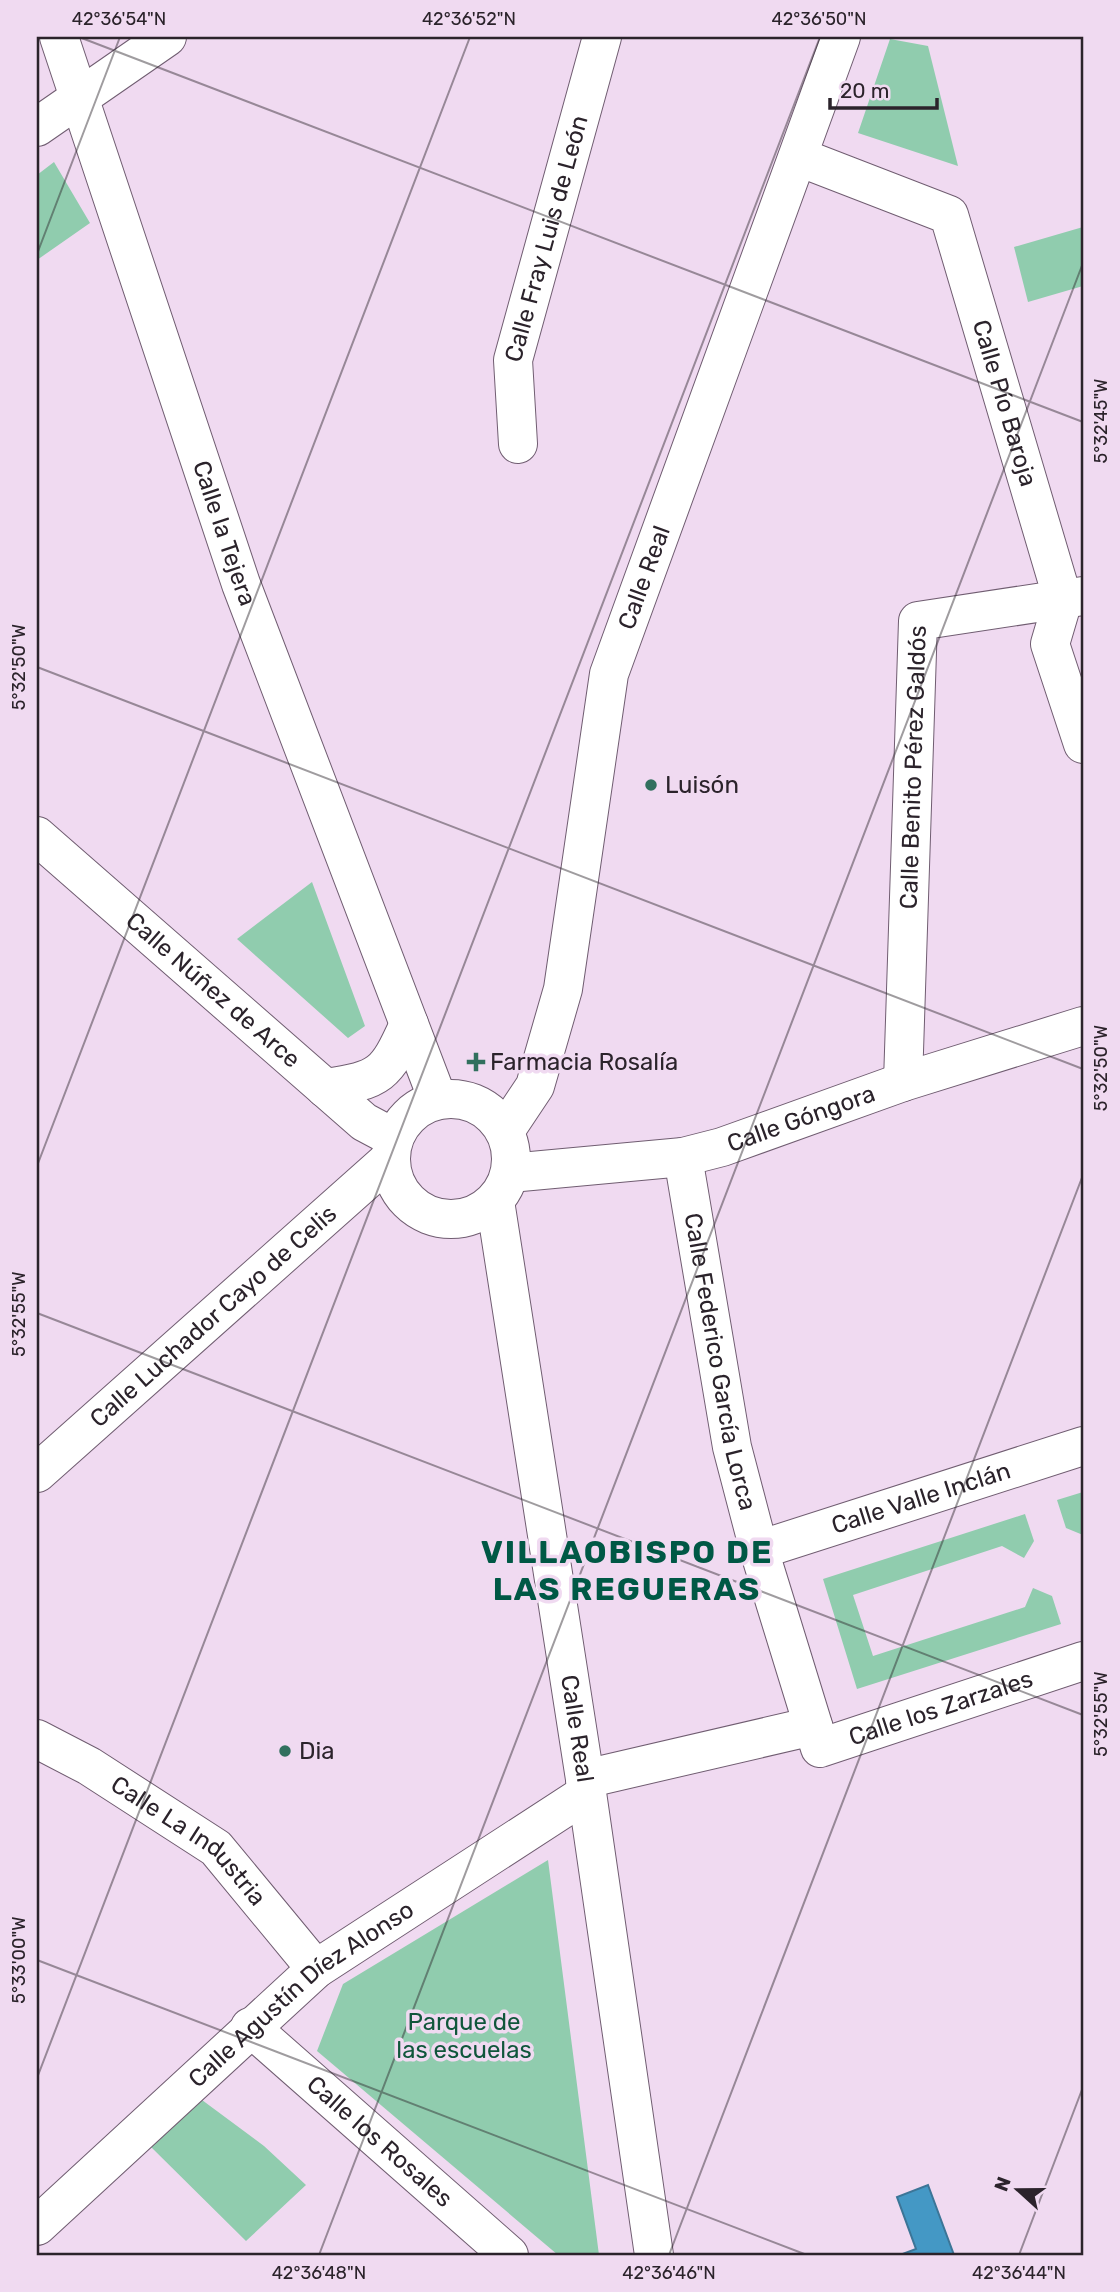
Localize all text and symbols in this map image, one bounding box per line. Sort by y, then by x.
text: 42°36'54"N [72,8,166,30]
text: 42°36'52"N [422,8,516,30]
text: 42°36'50"N [771,8,867,30]
scale bar [830,66,936,110]
text: 20 m [840,78,889,103]
street label: Calle Fray Luis de León [499,112,594,365]
street label: Calle Pío Baroja [967,316,1043,490]
text: 5°32'45"W [1090,378,1112,464]
street label: Calle la Tejera [187,457,262,610]
street label: Calle Real [612,522,676,633]
text: 5°32'50"W [8,624,30,710]
street label: Calle Benito Pérez Galdós [895,625,932,910]
place label: Luisón [665,771,739,799]
marker: Luisón [643,777,659,793]
street label: Calle Núñez de Arce [120,906,306,1074]
text: 5°32'50"W [1090,1025,1112,1111]
place label: Farmacia Rosalía [490,1048,678,1076]
marker: Farmacia Rosalía [468,1054,484,1070]
street label: Calle Góngora [723,1079,879,1158]
street label: Calle Luchador Cayo de Celis [85,1199,342,1433]
street label: Calle Federico García Lorca [679,1211,762,1513]
text: 5°32'55"W [8,1271,30,1357]
street label: Calle Valle Inclán [828,1456,1014,1540]
district label: VILLAOBISPO DE LAS REGUERAS [481,1533,773,1608]
street label: Calle los Zarzales [845,1665,1036,1751]
text: 5°32'55"W [1090,1671,1112,1757]
street label: Calle Real [555,1673,599,1784]
place label: Dia [299,1737,335,1765]
marker: Dia [277,1743,293,1759]
street label: Calle La Industria [106,1770,272,1911]
street label: Calle Agustín Díez Alonso [183,1895,419,2093]
text: 5°33'00"W [8,1916,30,2004]
park label: Parque de las escuelas [396,2008,532,2064]
street label: Calle los Rosales [301,2070,458,2213]
north arrow [984,2156,1054,2226]
text: N [989,2174,1016,2195]
text: 42°36'48"N [272,2262,366,2284]
text: 42°36'46"N [622,2262,716,2284]
text: 42°36'44"N [972,2262,1066,2284]

